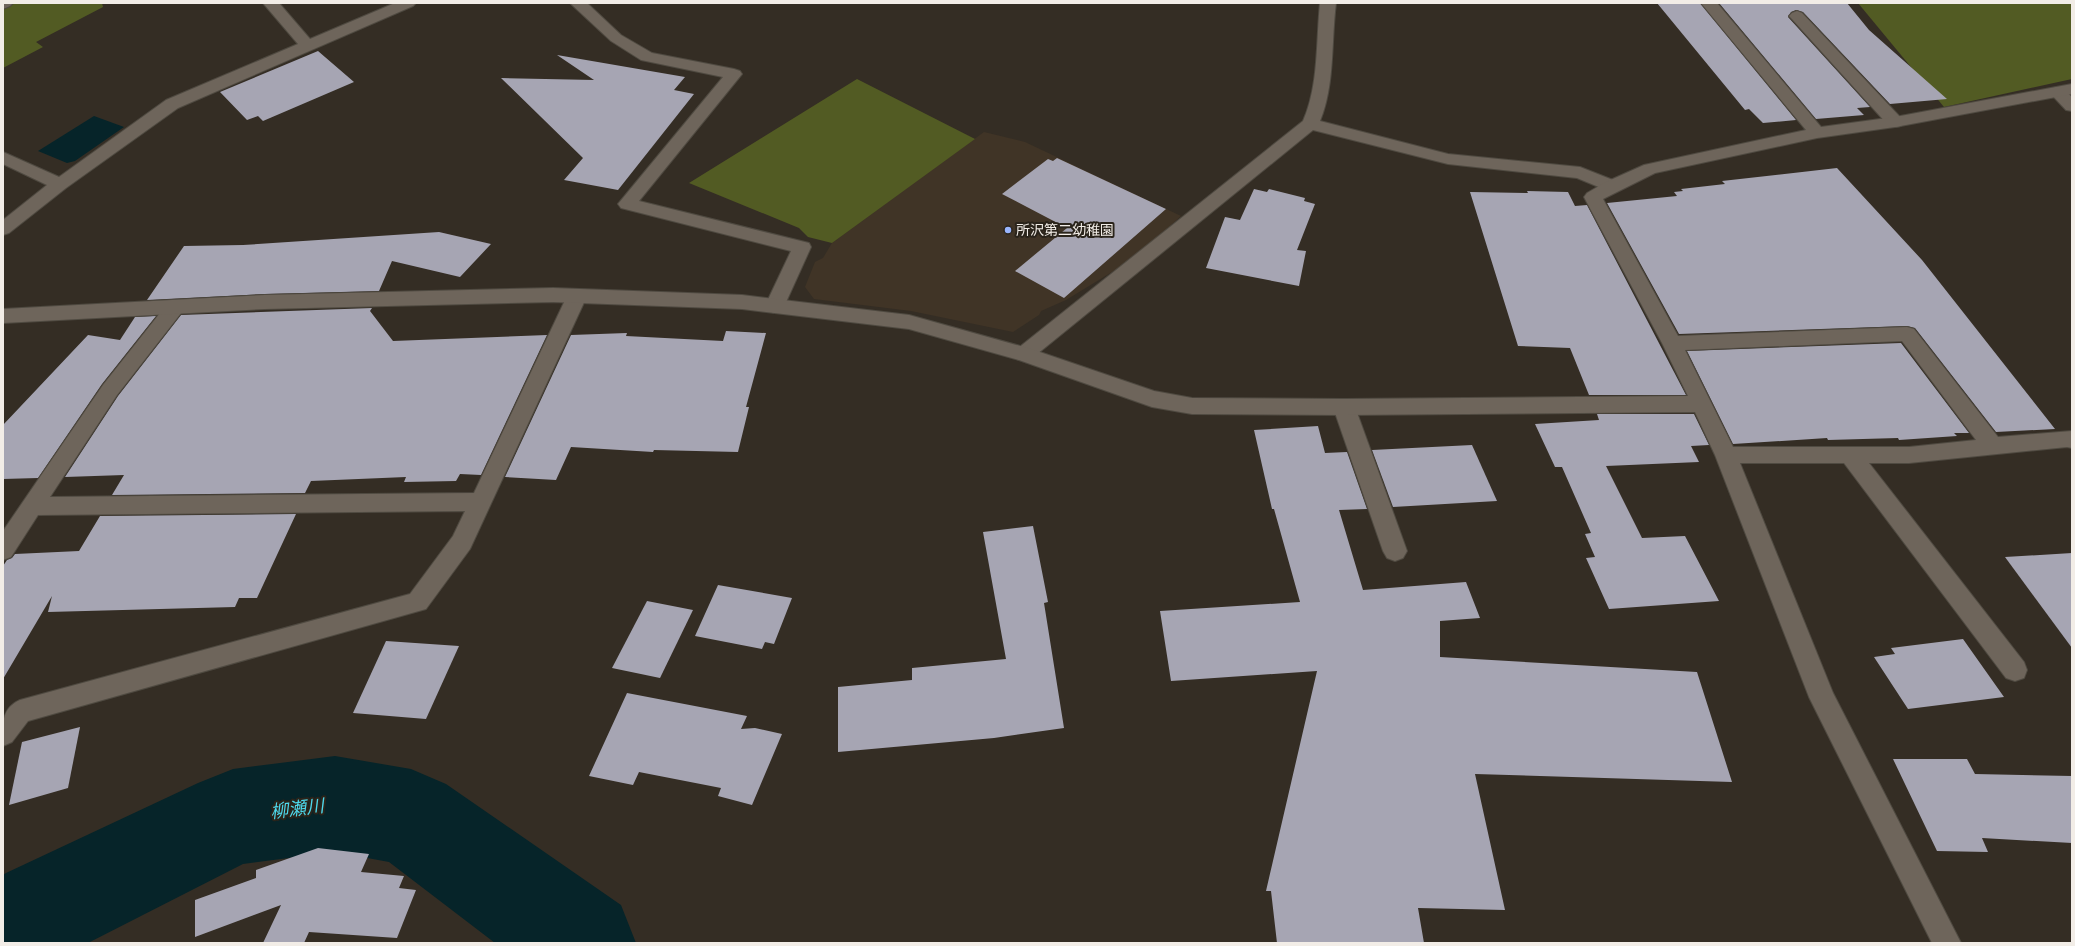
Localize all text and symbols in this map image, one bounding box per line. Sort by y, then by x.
place label: 所沢第二幼稚園 [1016,221,1114,239]
marker: 所沢第二幼稚園 [1003,225,1013,235]
water label: 柳瀬川 [269,794,327,824]

